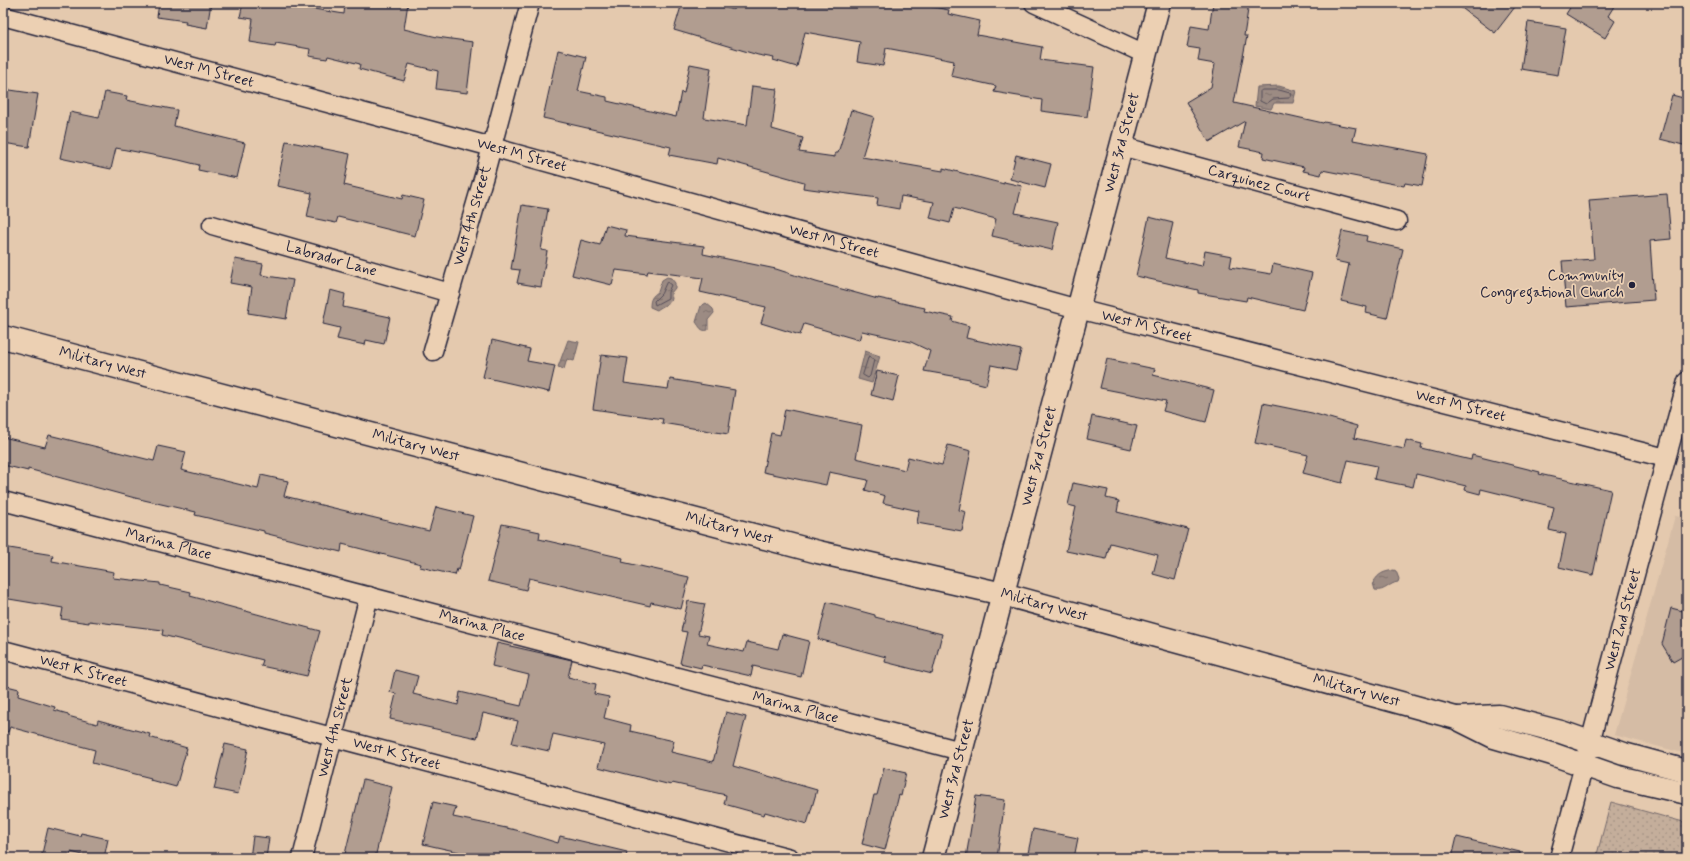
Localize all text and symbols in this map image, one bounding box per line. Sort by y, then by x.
street label: West M Street [161,49,256,93]
street label: West 3rd Street [1099,90,1145,195]
street label: West M Street [474,133,569,177]
street label: Carquinez Court [1205,160,1313,207]
street label: West 4th Street [448,163,497,268]
street label: West M Street [787,220,882,264]
street label: Labrador Lane [283,237,379,282]
place label: Community Congregational Church [1480,266,1624,304]
marker: Community Congregational Church [1627,280,1637,290]
street label: West M Street [1099,305,1194,348]
street label: Military West [57,342,149,385]
street label: West M Street [1413,385,1508,427]
street label: West 3rd Street [1016,403,1062,508]
street label: Military West [370,425,462,467]
street label: Military West [683,507,776,550]
street label: Marina Place [123,523,214,565]
street label: West 2nd Street [1600,566,1646,673]
street label: Military West [998,584,1090,627]
street label: Marina Place [437,605,527,647]
street label: West K Street [37,650,130,692]
street label: Military West [1311,669,1403,712]
street label: West 4th Street [313,675,358,780]
street label: Marina Place [750,687,841,729]
street label: West 3rd Street [934,717,979,821]
street label: West K Street [350,733,443,775]

